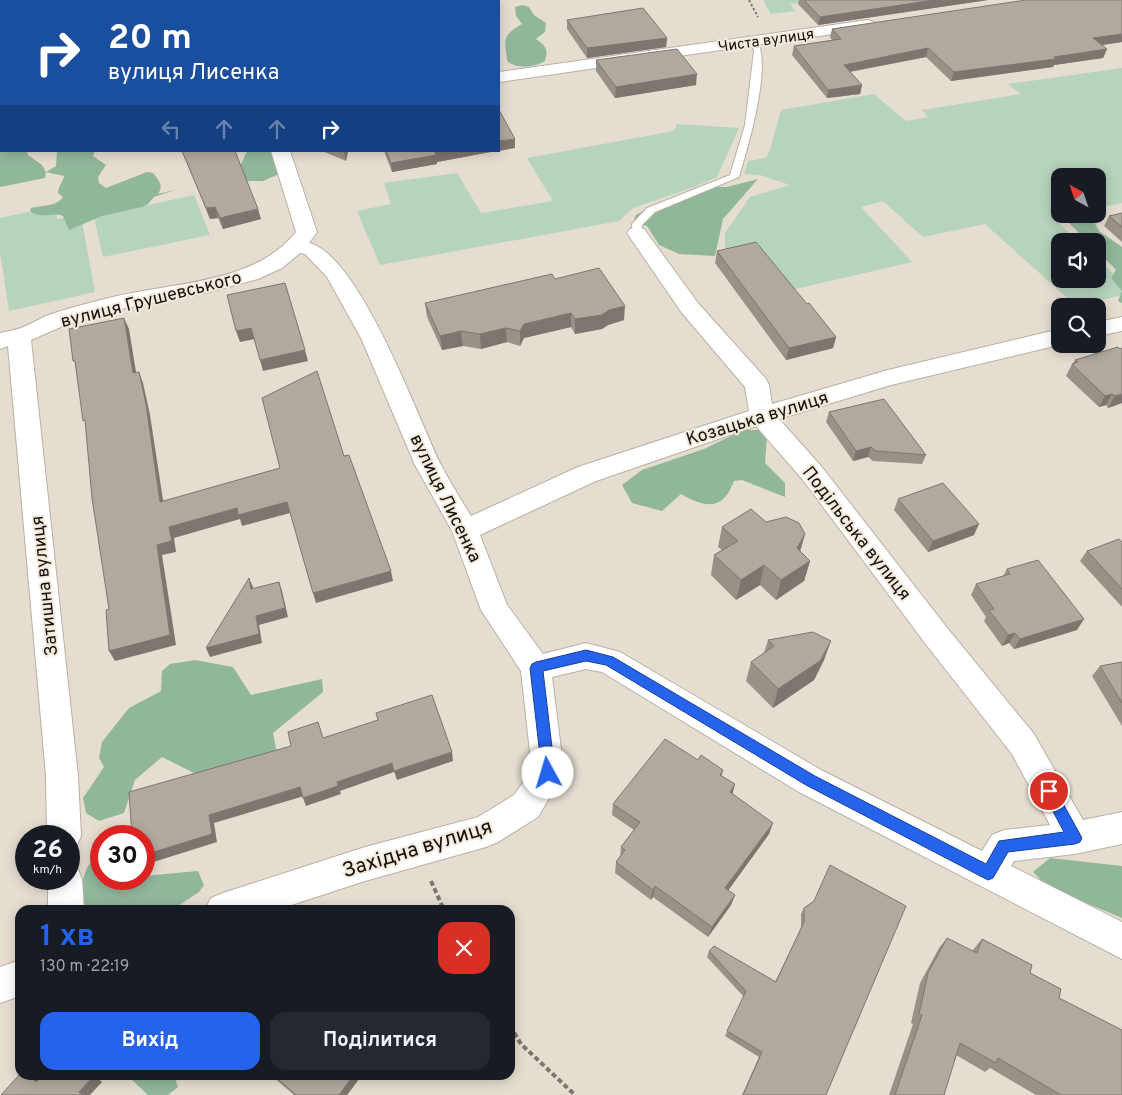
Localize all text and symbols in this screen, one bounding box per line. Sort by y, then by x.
text: 20 m [108,17,192,61]
icon: right [25,20,90,85]
street label: Чиста вулиця [717,25,815,58]
text: вулиця Лисенка [108,60,279,87]
icon: left [157,115,185,143]
icon: ahead [210,115,238,143]
icon: ahead [263,115,291,143]
icon: right [316,115,344,143]
north arrow [1051,168,1106,222]
map controls [1051,168,1106,353]
button: sound [1051,233,1106,288]
street label: вулиця Грушевського [58,267,244,334]
button: search [1051,298,1106,353]
street label: Козацька вулиця [684,387,831,452]
street label: вулиця Лисенка [404,431,486,567]
street label: Подільська вулиця [796,462,915,606]
street label: Затишна вулиця [27,515,64,657]
position arrow [521,746,573,798]
pin [1028,770,1070,812]
icon: arrive [1035,777,1063,805]
street label: Західна вулиця [339,814,496,885]
speed limit sign: 30 [90,825,155,890]
text: 26 [32,835,63,867]
text: km/h [33,862,62,878]
text: 1 хв [40,919,95,956]
button: close [438,922,490,974]
text: 130 m · 22:19 [40,957,129,977]
button: Вихід [40,1012,260,1070]
button: Поділитися [270,1012,490,1070]

